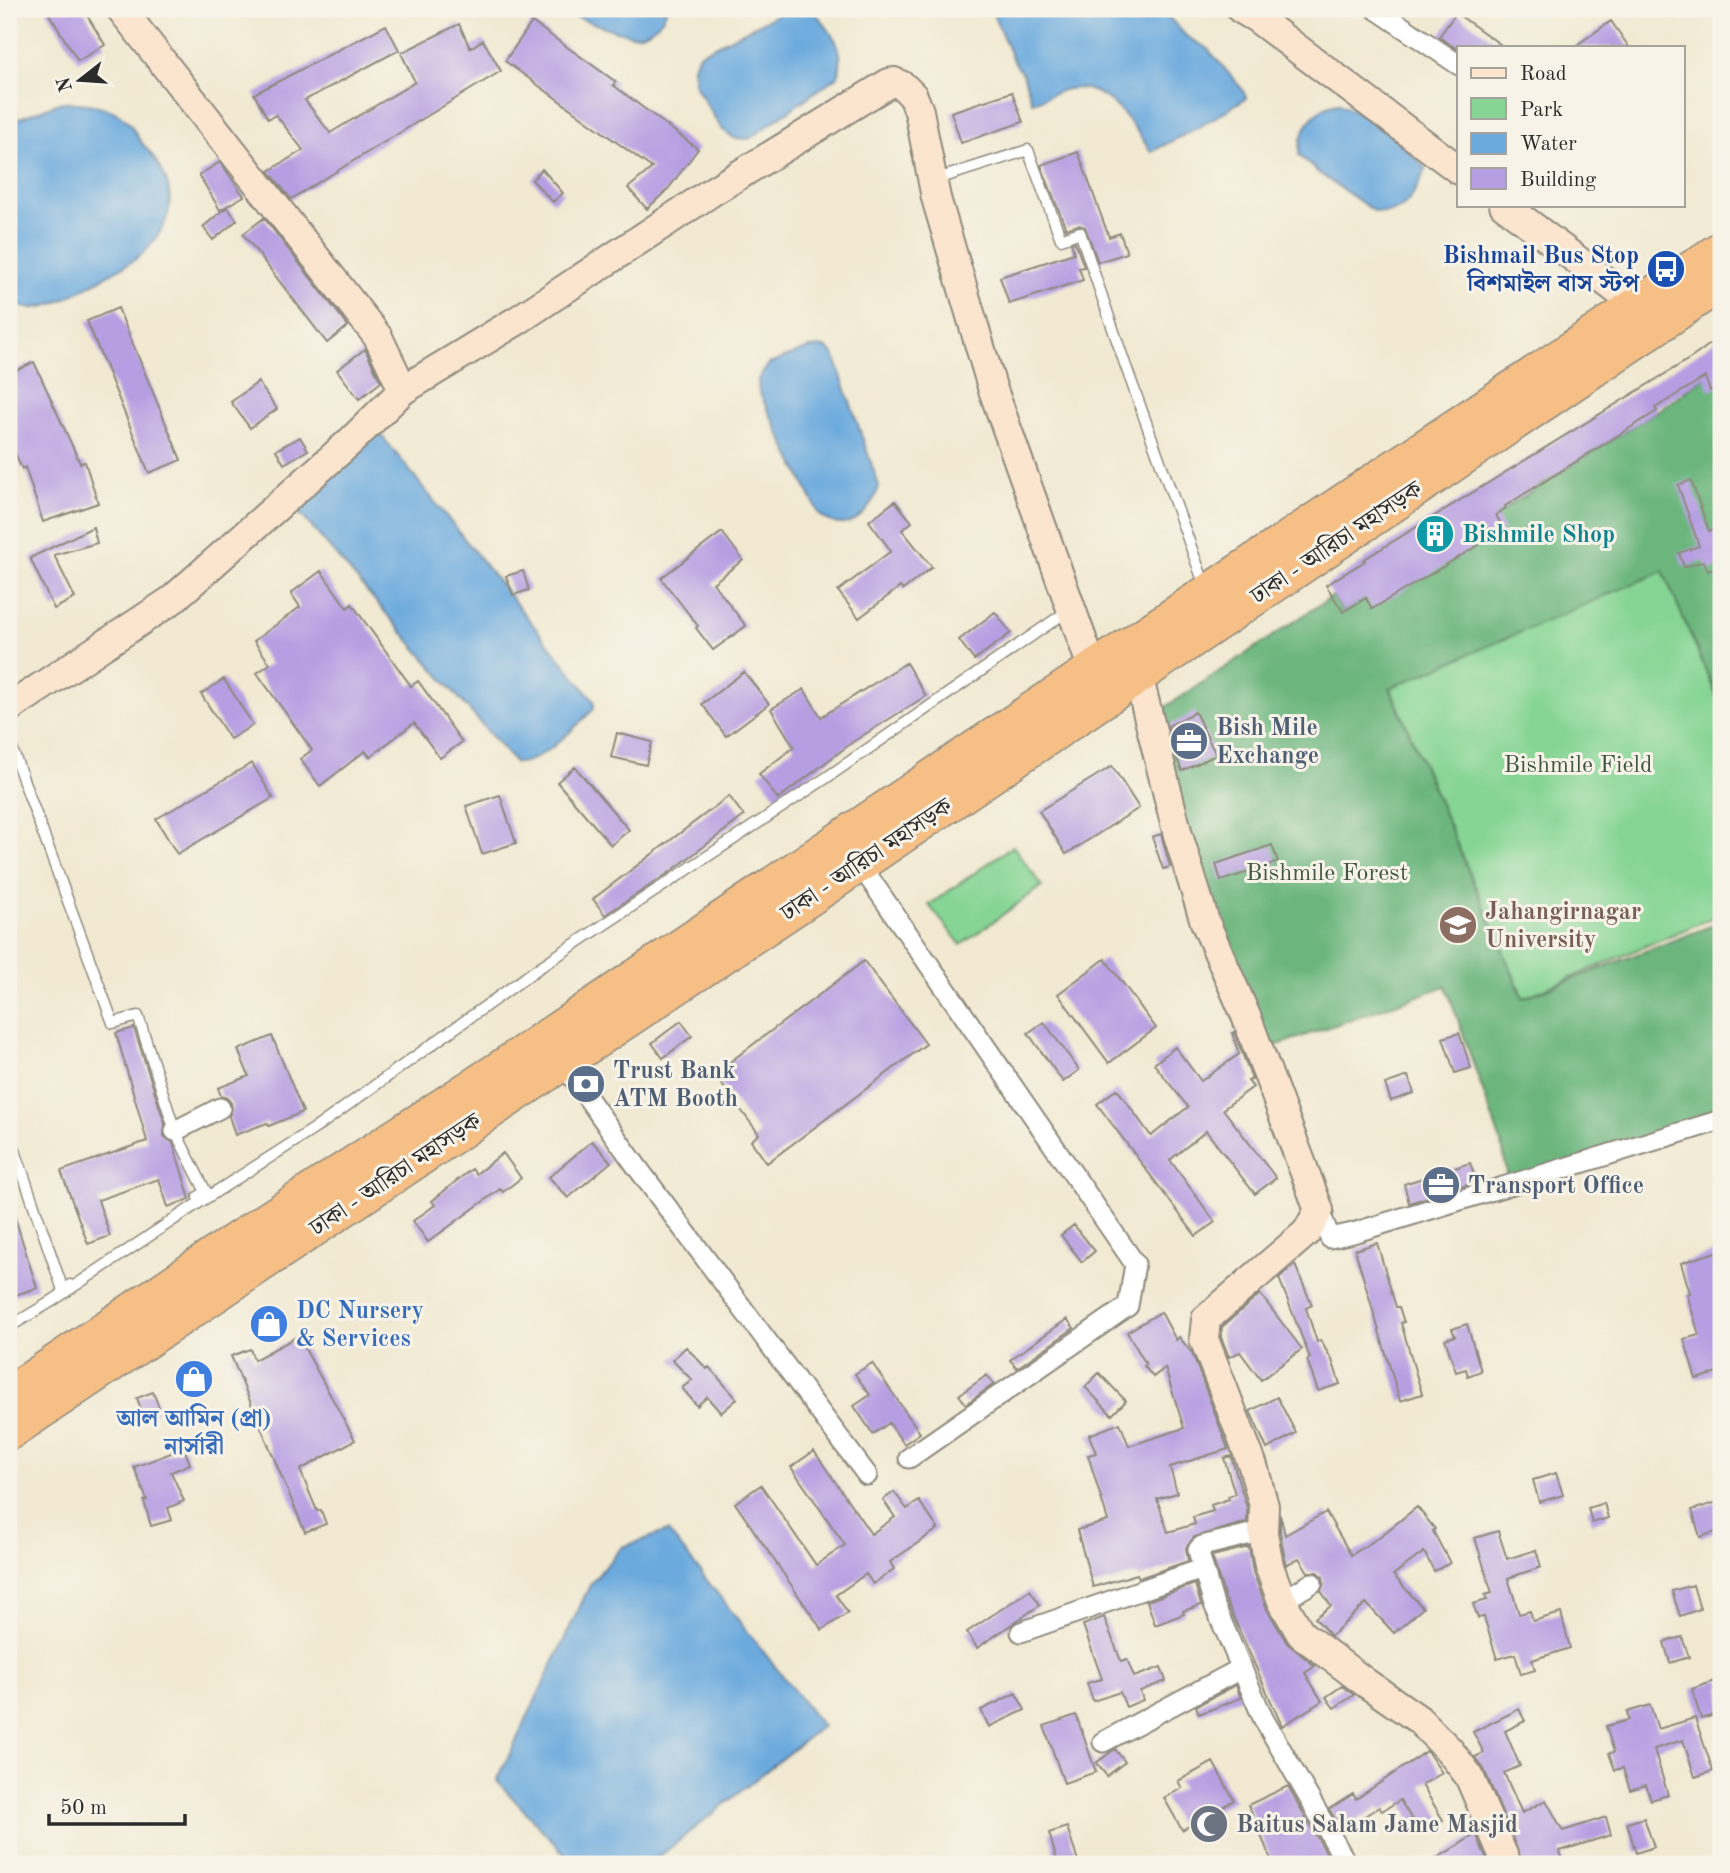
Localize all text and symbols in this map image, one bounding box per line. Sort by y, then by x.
north arrow [46,46,116,116]
legend [1457,46,1684,206]
text: Road [1520,64,1567,85]
text: N [55,74,77,94]
text: Park [1520,100,1563,121]
text: Water [1520,134,1577,155]
text: Building [1520,170,1597,191]
place label: Bishmail Bus Stop বিশমাইল বাস স্টপ [1442,245,1640,297]
bus stop icon: Bishmail Bus Stop বিশমাইল বাস স্টপ [1645,248,1687,290]
street label: ঢাকা - আরিচা মহাসড়ক [1244,474,1428,610]
building icon: Bishmile Shop [1414,513,1456,555]
place label: Bishmile Shop [1462,524,1615,548]
place label: Bish Mile Exchange [1216,717,1319,769]
office icon: Bish Mile Exchange [1168,720,1210,762]
park label: Bishmile Field [1503,754,1653,778]
street label: ঢাকা - আরিচা মহাসড়ক [774,791,958,927]
park label: Bishmile Forest [1246,862,1408,886]
place label: Jahangirnagar University [1485,901,1641,953]
school or university icon: Jahangirnagar University [1437,904,1479,946]
place label: Trust Bank ATM Booth [613,1060,738,1112]
bank icon: Trust Bank ATM Booth [565,1063,607,1105]
street label: ঢাকা - আরিচা মহাসড়ক [303,1106,487,1242]
office icon: Transport Office [1420,1164,1462,1206]
place label: Transport Office [1468,1175,1644,1199]
place label: DC Nursery & Services [296,1300,424,1352]
shop icon: DC Nursery & Services [248,1303,290,1345]
shop icon: আল আমিন (প্রা) নার্সারী [173,1358,215,1400]
place label: আল আমিন (প্রা) নার্সারী [116,1403,271,1460]
scale bar [49,1782,186,1826]
text: 50 m [60,1798,107,1819]
mosque icon: Baitus Salam Jame Masjid [1188,1803,1230,1845]
place label: Baitus Salam Jame Masjid [1236,1814,1518,1838]

